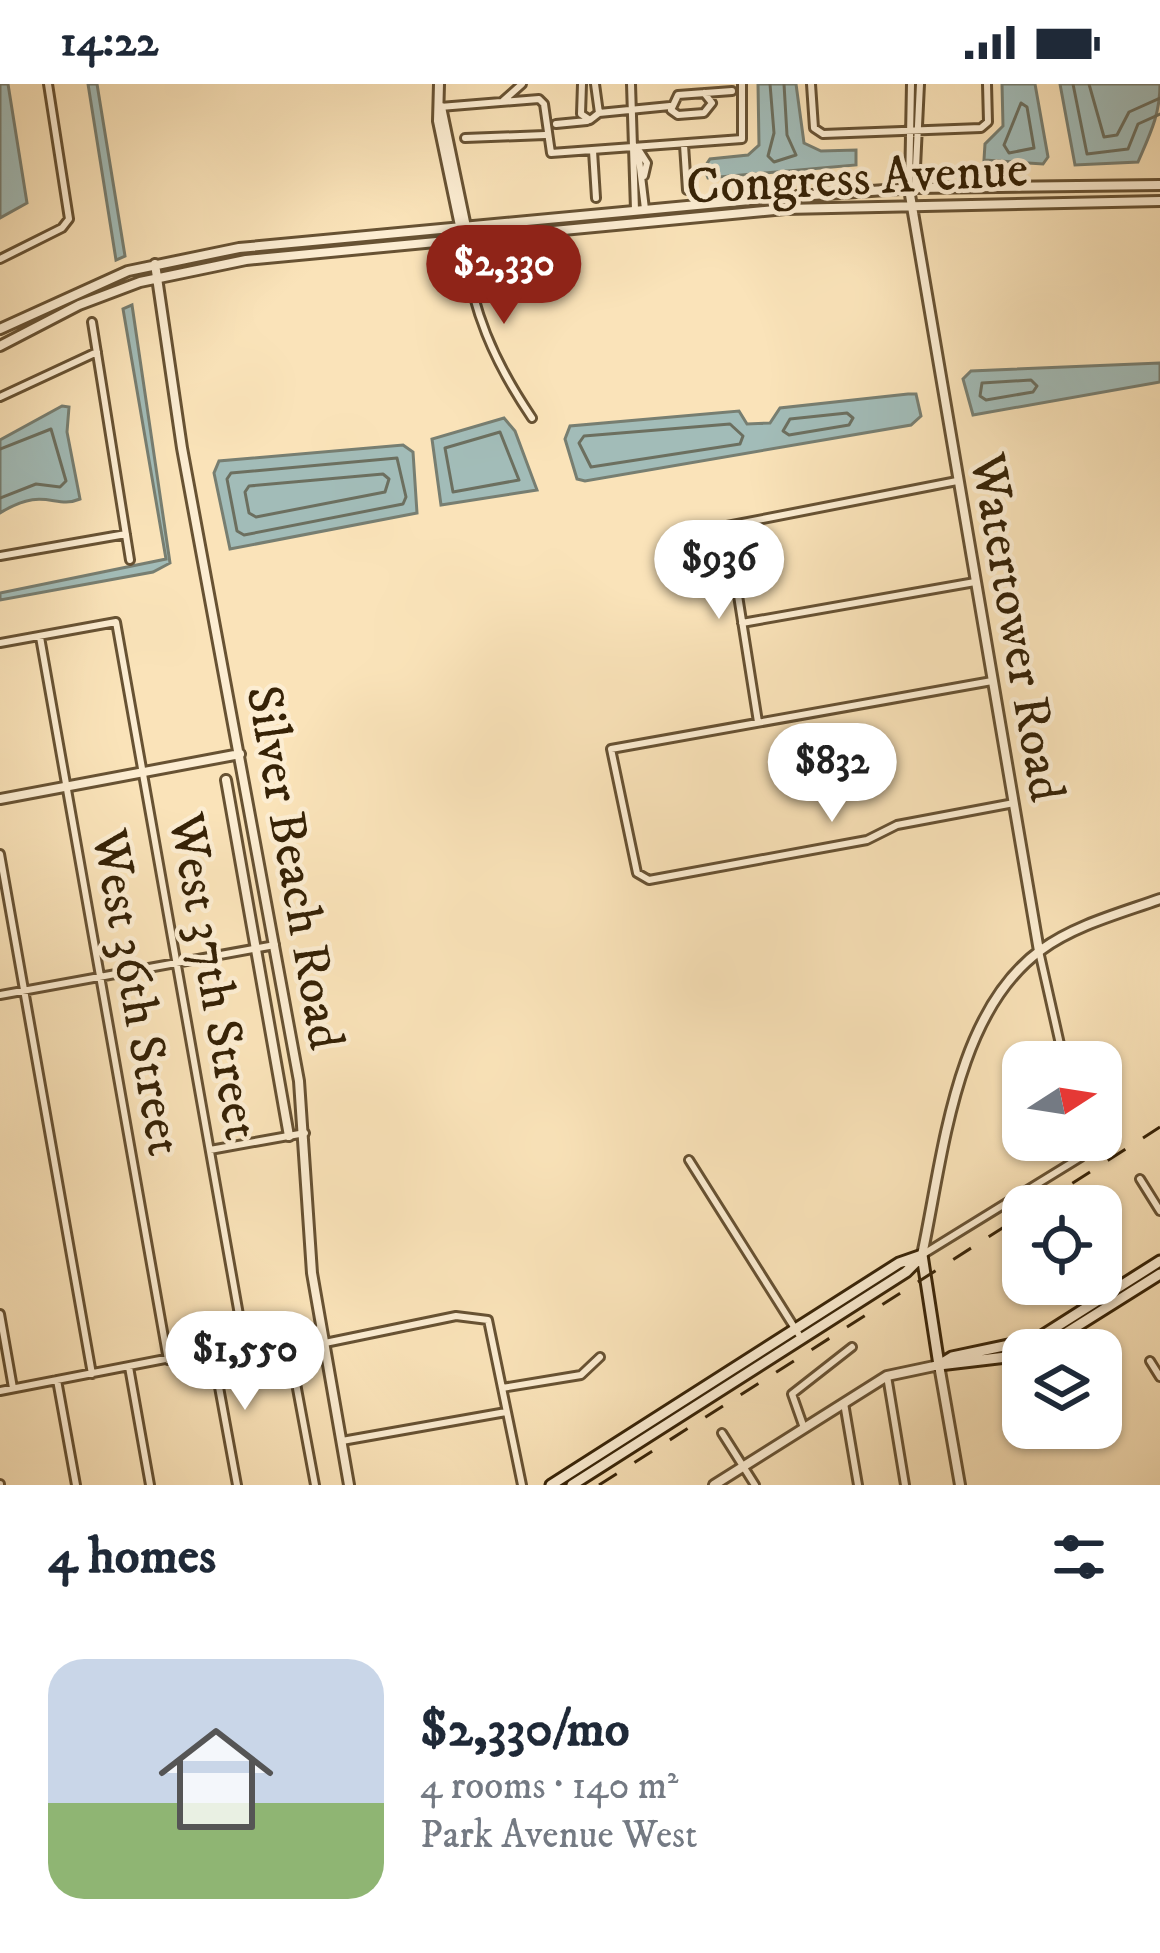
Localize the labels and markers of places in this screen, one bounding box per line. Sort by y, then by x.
pin: $2,330 [406,225,602,327]
pin: $936 [648,520,790,622]
pin: $832 [761,723,903,825]
pin: $1,550 [147,1311,343,1413]

